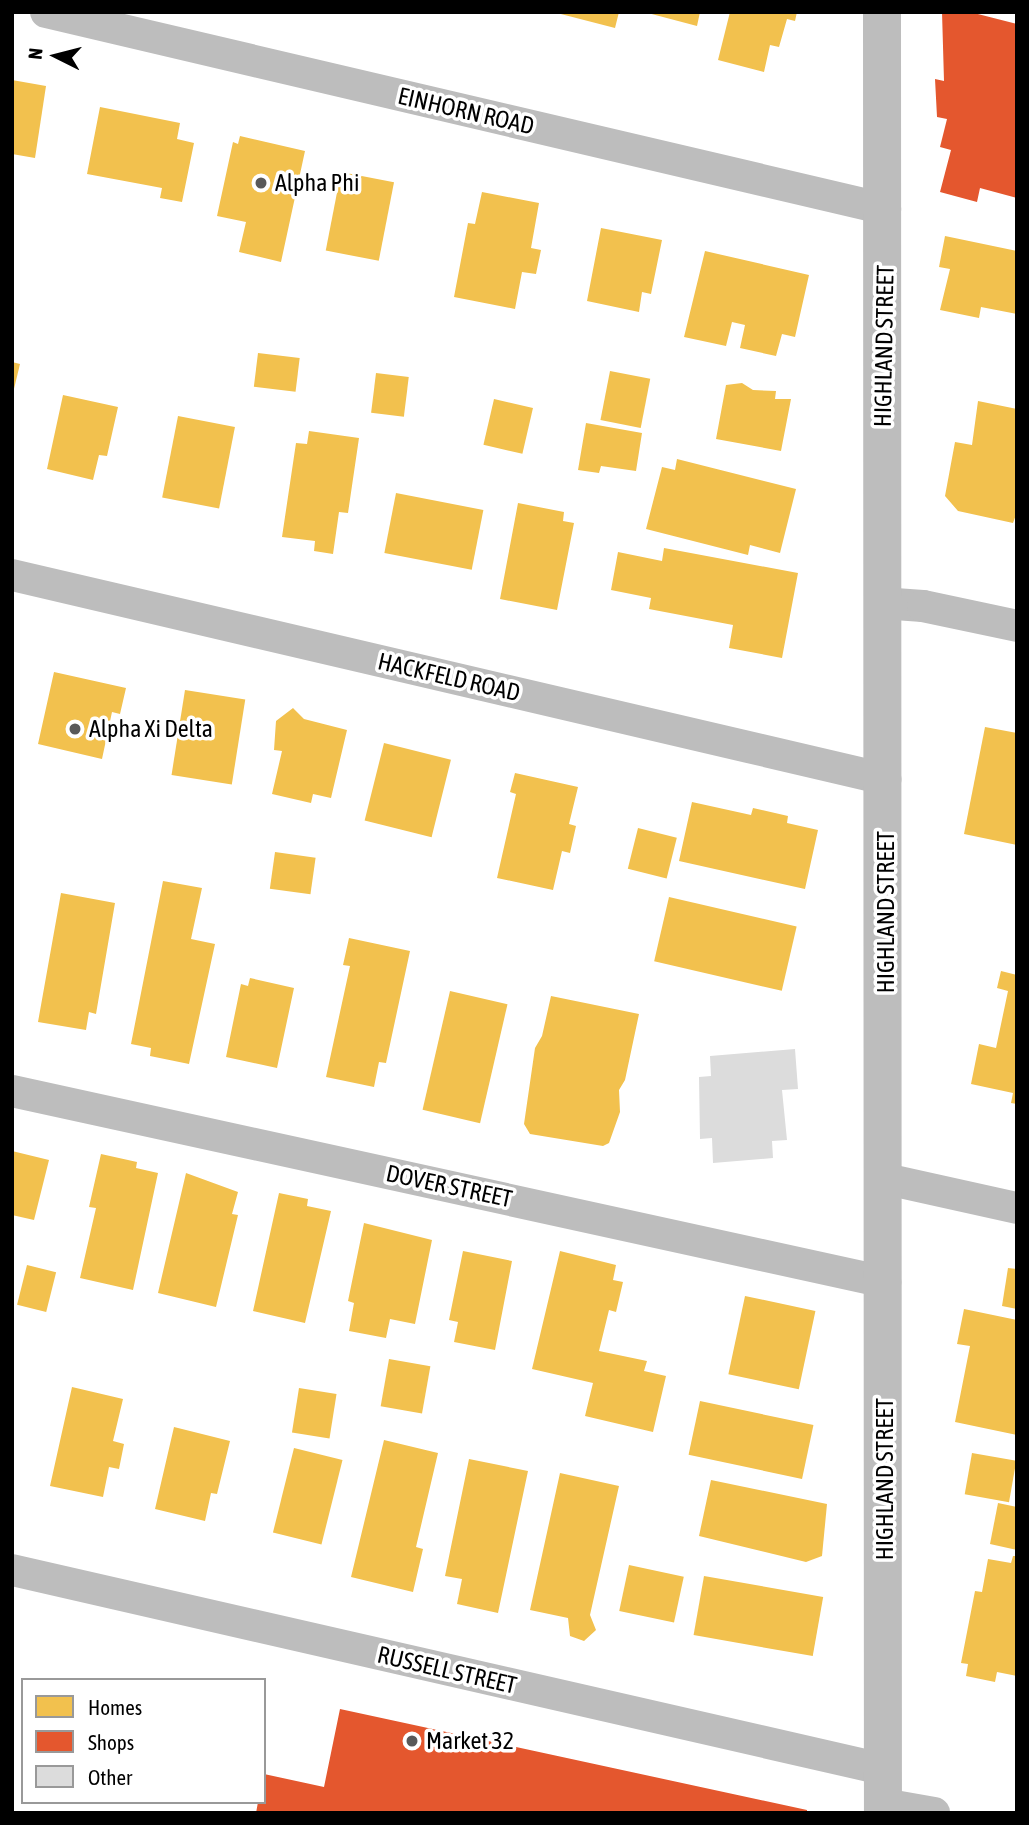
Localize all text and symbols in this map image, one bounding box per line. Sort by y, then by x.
north arrow [21,21,91,91]
text: N [24,47,47,61]
street label: EINHORN ROAD [395,81,537,141]
place label: Alpha Phi [275,169,360,197]
marker: Alpha Phi [253,175,269,191]
street label: HIGHLAND STREET [868,265,900,427]
street label: HACKFELD ROAD [375,647,523,707]
place label: Alpha Xi Delta [89,715,213,743]
marker: Alpha Xi Delta [67,721,83,737]
street label: HIGHLAND STREET [872,831,900,993]
street label: DOVER STREET [383,1159,515,1213]
street label: HIGHLAND STREET [871,1398,899,1560]
street label: RUSSELL STREET [375,1640,519,1700]
legend [21,1678,266,1804]
text: Homes [88,1695,142,1719]
place label: Market 32 [426,1727,514,1755]
text: Shops [88,1730,134,1754]
marker: Market 32 [404,1733,420,1749]
text: Other [88,1765,132,1789]

